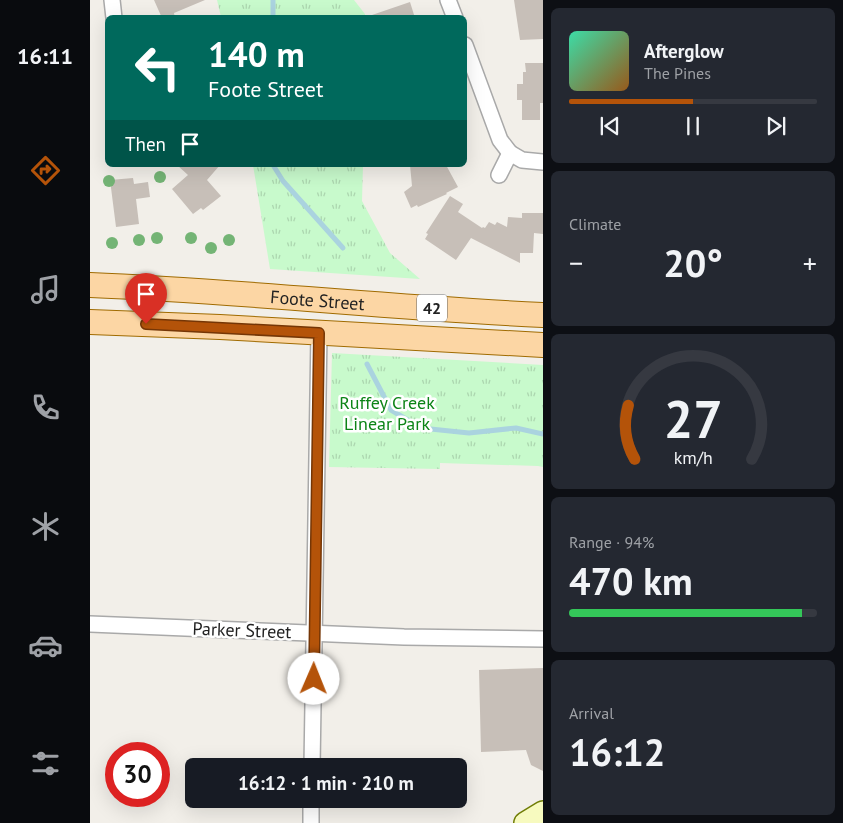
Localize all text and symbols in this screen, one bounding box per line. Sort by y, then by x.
text: 140 m [208,31,305,77]
icon: left [125,35,190,100]
text: Afterglow [644,39,724,63]
text: 16:11 [17,42,73,70]
text: The Pines [644,63,711,83]
text: Foote Street [208,75,323,103]
icon: previous [596,112,624,140]
icon: pause [679,112,707,140]
icon: next [762,112,790,140]
icon: arrive [176,130,204,158]
text: Then [125,132,166,156]
icon: directions [28,153,63,188]
text: Climate [569,214,621,234]
text: 20° [663,238,723,287]
text: − [569,244,583,281]
text: + [803,244,817,281]
icon: music [28,272,63,307]
pin [125,273,167,324]
icon: arrive [132,280,160,308]
street label: Foote Street [270,285,366,315]
road number: 42 [417,294,447,322]
text: 27 [664,385,722,452]
icon: phone [28,390,63,425]
park label: Ruffey Creek Linear Park [339,391,435,435]
text: km/h [673,446,713,469]
icon: climate [28,509,63,544]
text: Range · 94% [569,532,654,552]
text: 470 km [569,556,693,605]
street label: Parker Street [192,617,292,643]
icon: car [28,628,63,663]
position arrow [287,652,339,704]
text: Arrival [569,703,614,723]
text: 16:12 [569,727,665,776]
speed limit sign: 30 [105,742,170,807]
icon: filters [28,746,63,781]
text: 16:12 · 1 min · 210 m [238,771,414,795]

